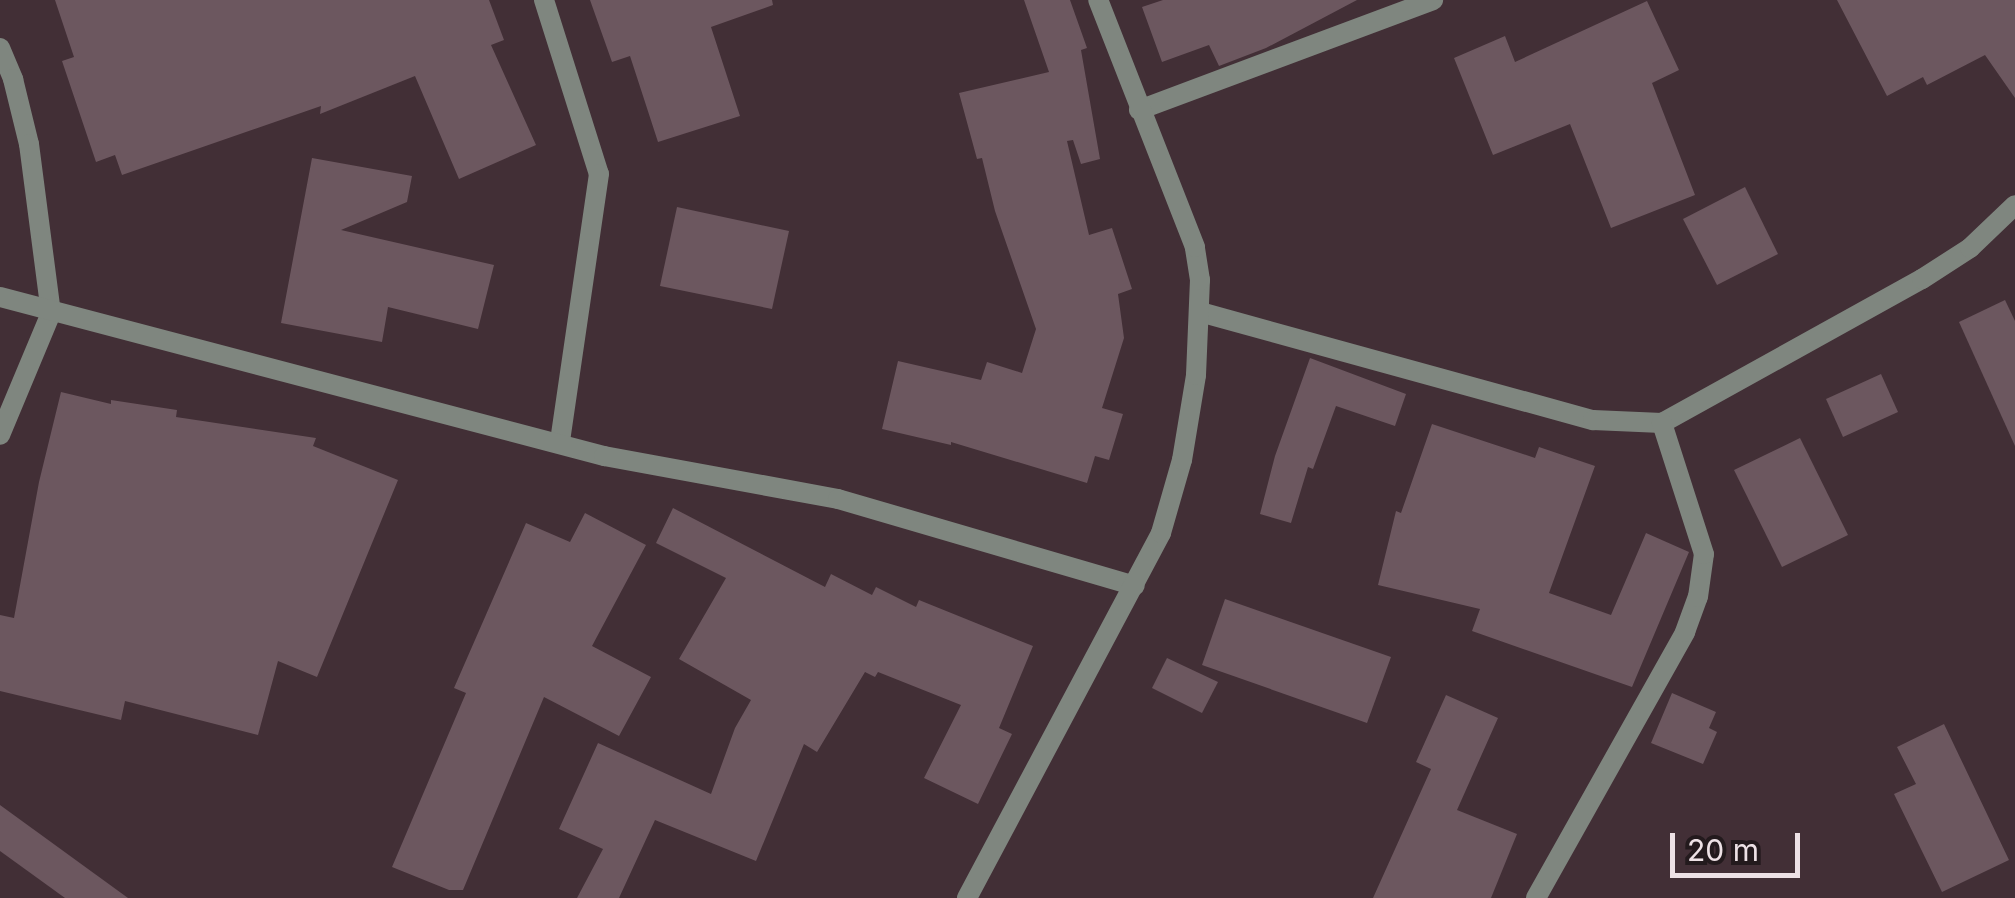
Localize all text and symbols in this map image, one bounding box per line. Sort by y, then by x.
scale bar [1675,813,1805,875]
text: 20 m [1687,832,1759,868]

